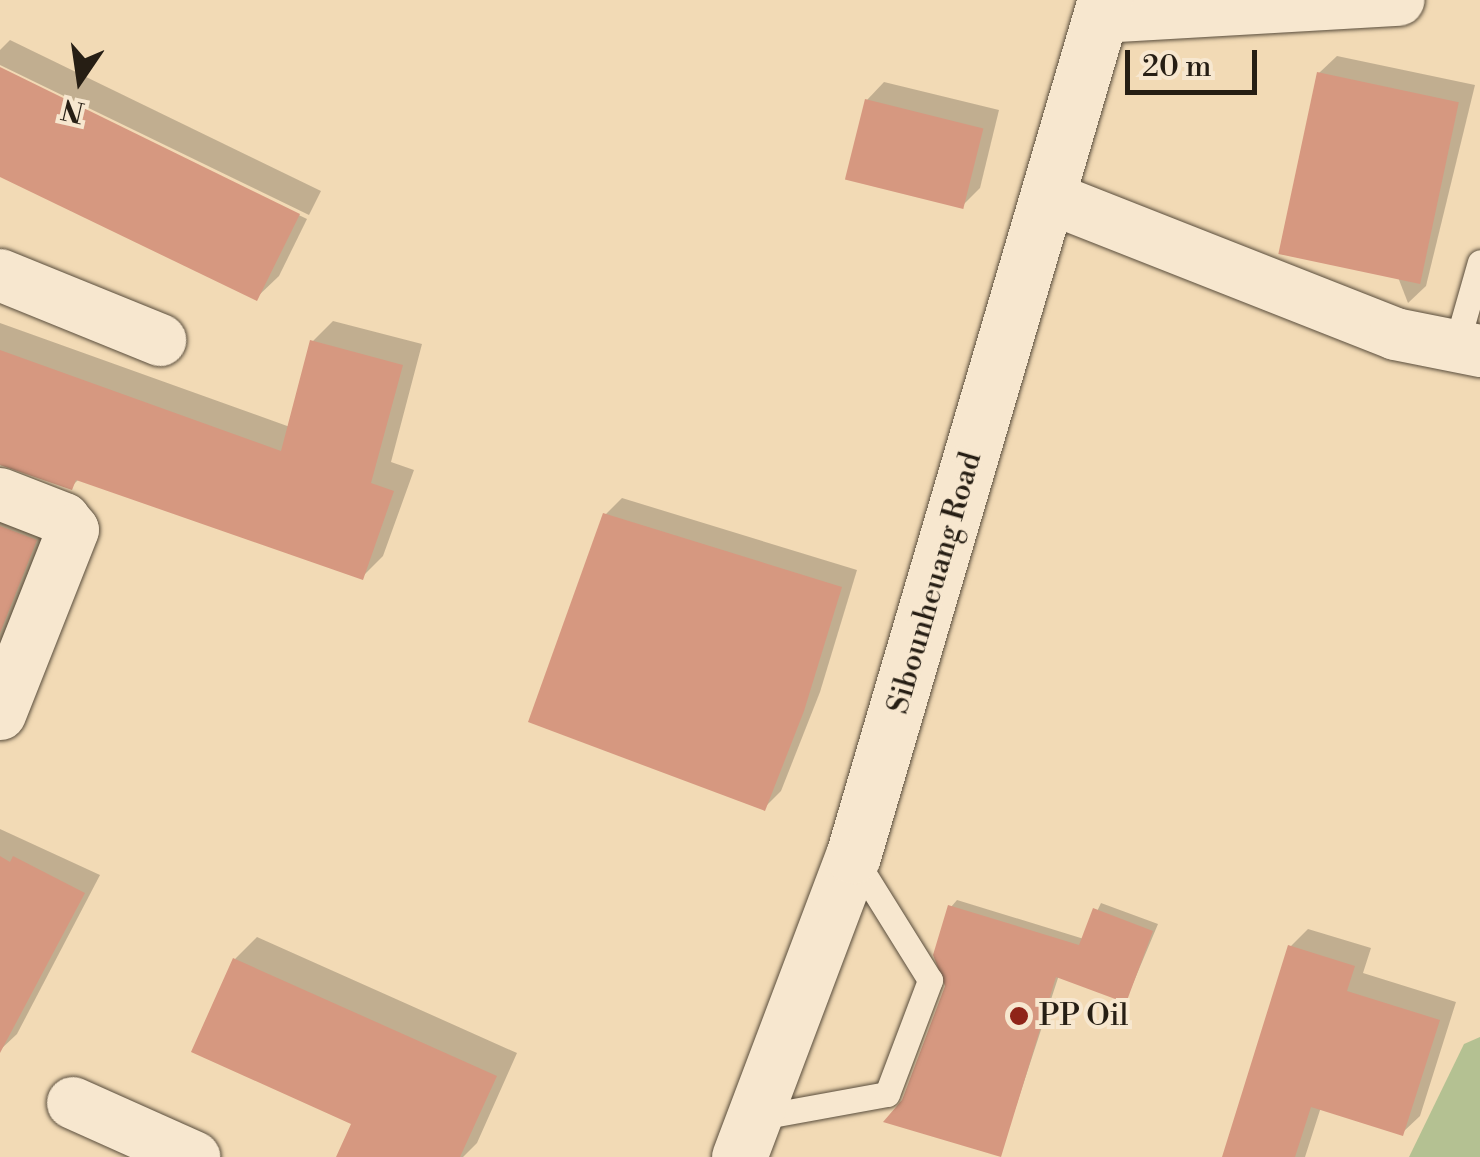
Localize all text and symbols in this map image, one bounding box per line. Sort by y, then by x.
north arrow [30,30,130,130]
scale bar [1130,30,1262,92]
text: 20 m [1142,48,1211,86]
text: N [58,90,88,129]
street label: Sibounheuang Road [880,448,990,718]
place label: PP Oil [1039,998,1128,1034]
marker: PP Oil [1008,1005,1030,1027]

